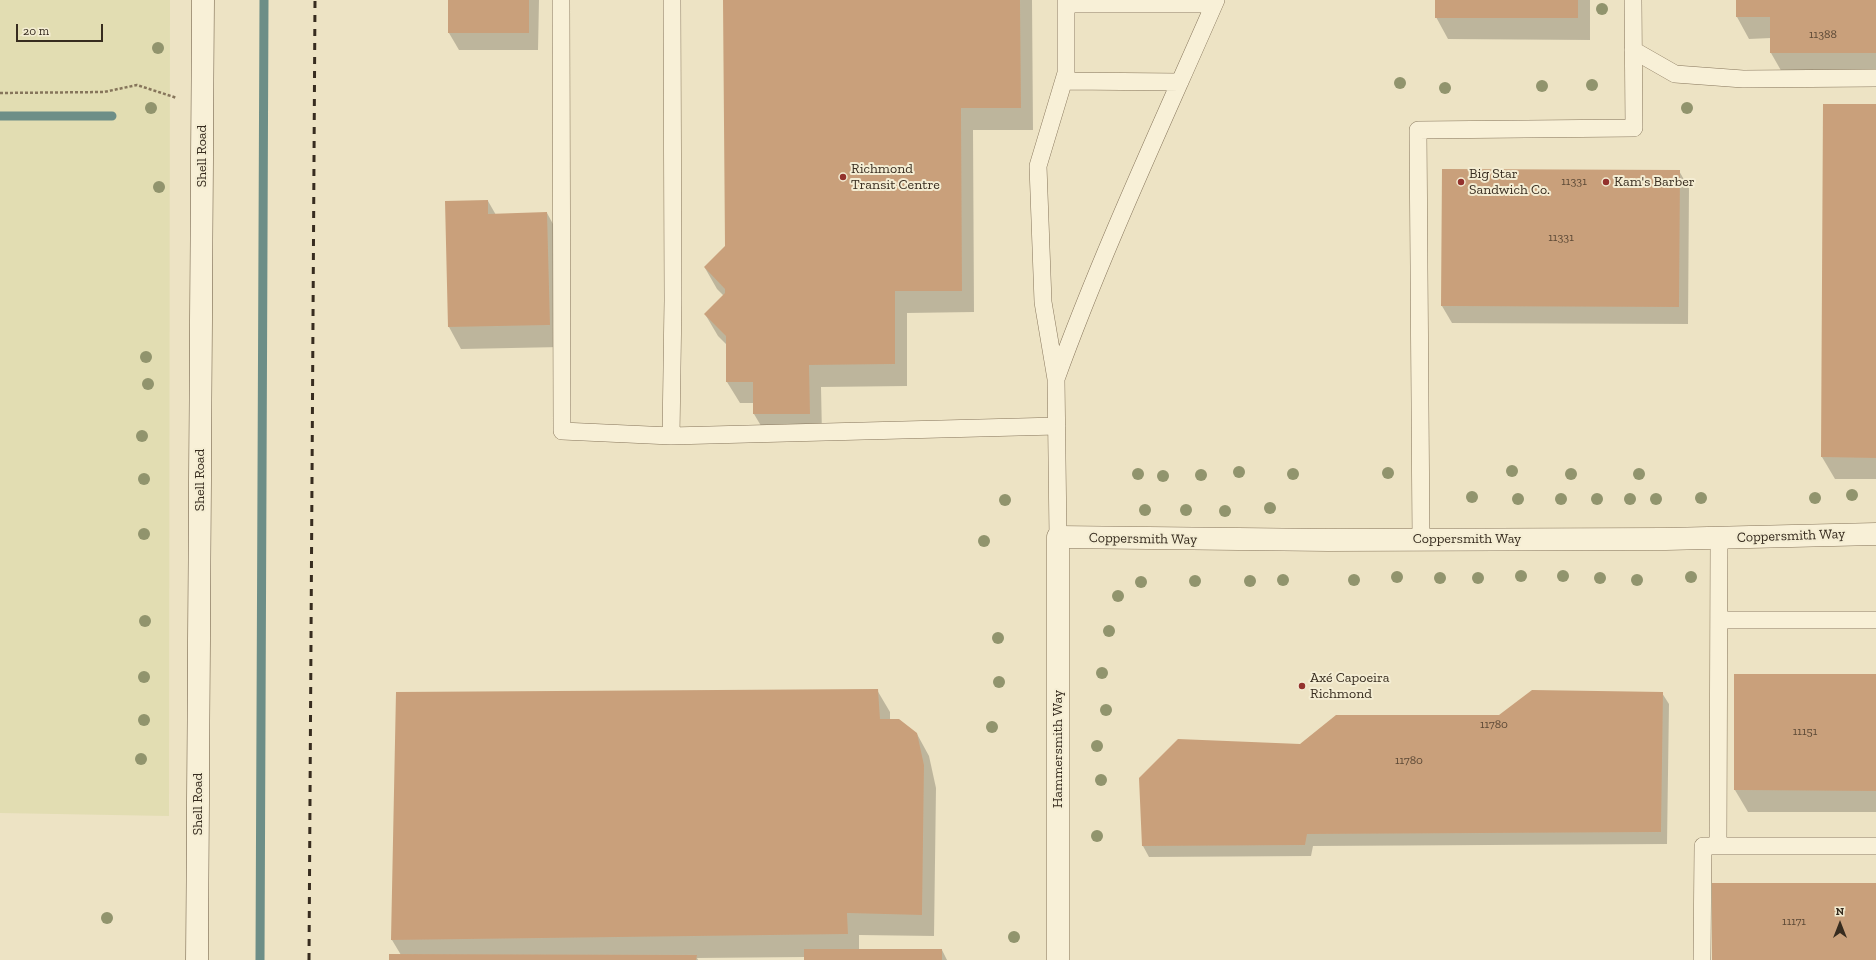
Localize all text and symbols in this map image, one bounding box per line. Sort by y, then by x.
scale bar [18,16,105,42]
text: 20 m [23,24,49,38]
house number: 11388 [1809,28,1837,42]
street label: Shell Road [194,125,210,187]
place label: Richmond Transit Centre [851,161,940,194]
place label: Big Star Sandwich Co. [1469,166,1550,198]
marker: Richmond Transit Centre [838,172,848,182]
place label: Kam's Barber [1614,174,1695,190]
house number: 11331 [1561,175,1587,189]
marker: Big Star Sandwich Co. [1456,177,1466,187]
marker: Kam's Barber [1601,177,1611,187]
house number: 11331 [1548,231,1574,245]
street label: Shell Road [192,449,208,511]
street label: Coppersmith Way [1736,526,1846,546]
street label: Coppersmith Way [1089,530,1197,548]
street label: Coppersmith Way [1413,531,1521,547]
place label: Axé Capoeira Richmond [1310,670,1390,702]
marker: Axé Capoeira Richmond [1297,681,1307,691]
street label: Hammersmith Way [1050,690,1066,808]
house number: 11780 [1480,718,1508,732]
house number: 11151 [1793,725,1817,739]
house number: 11780 [1395,754,1423,768]
street label: Shell Road [190,773,206,835]
north arrow [1820,904,1860,944]
text: N [1836,905,1844,918]
house number: 11171 [1782,915,1806,929]

